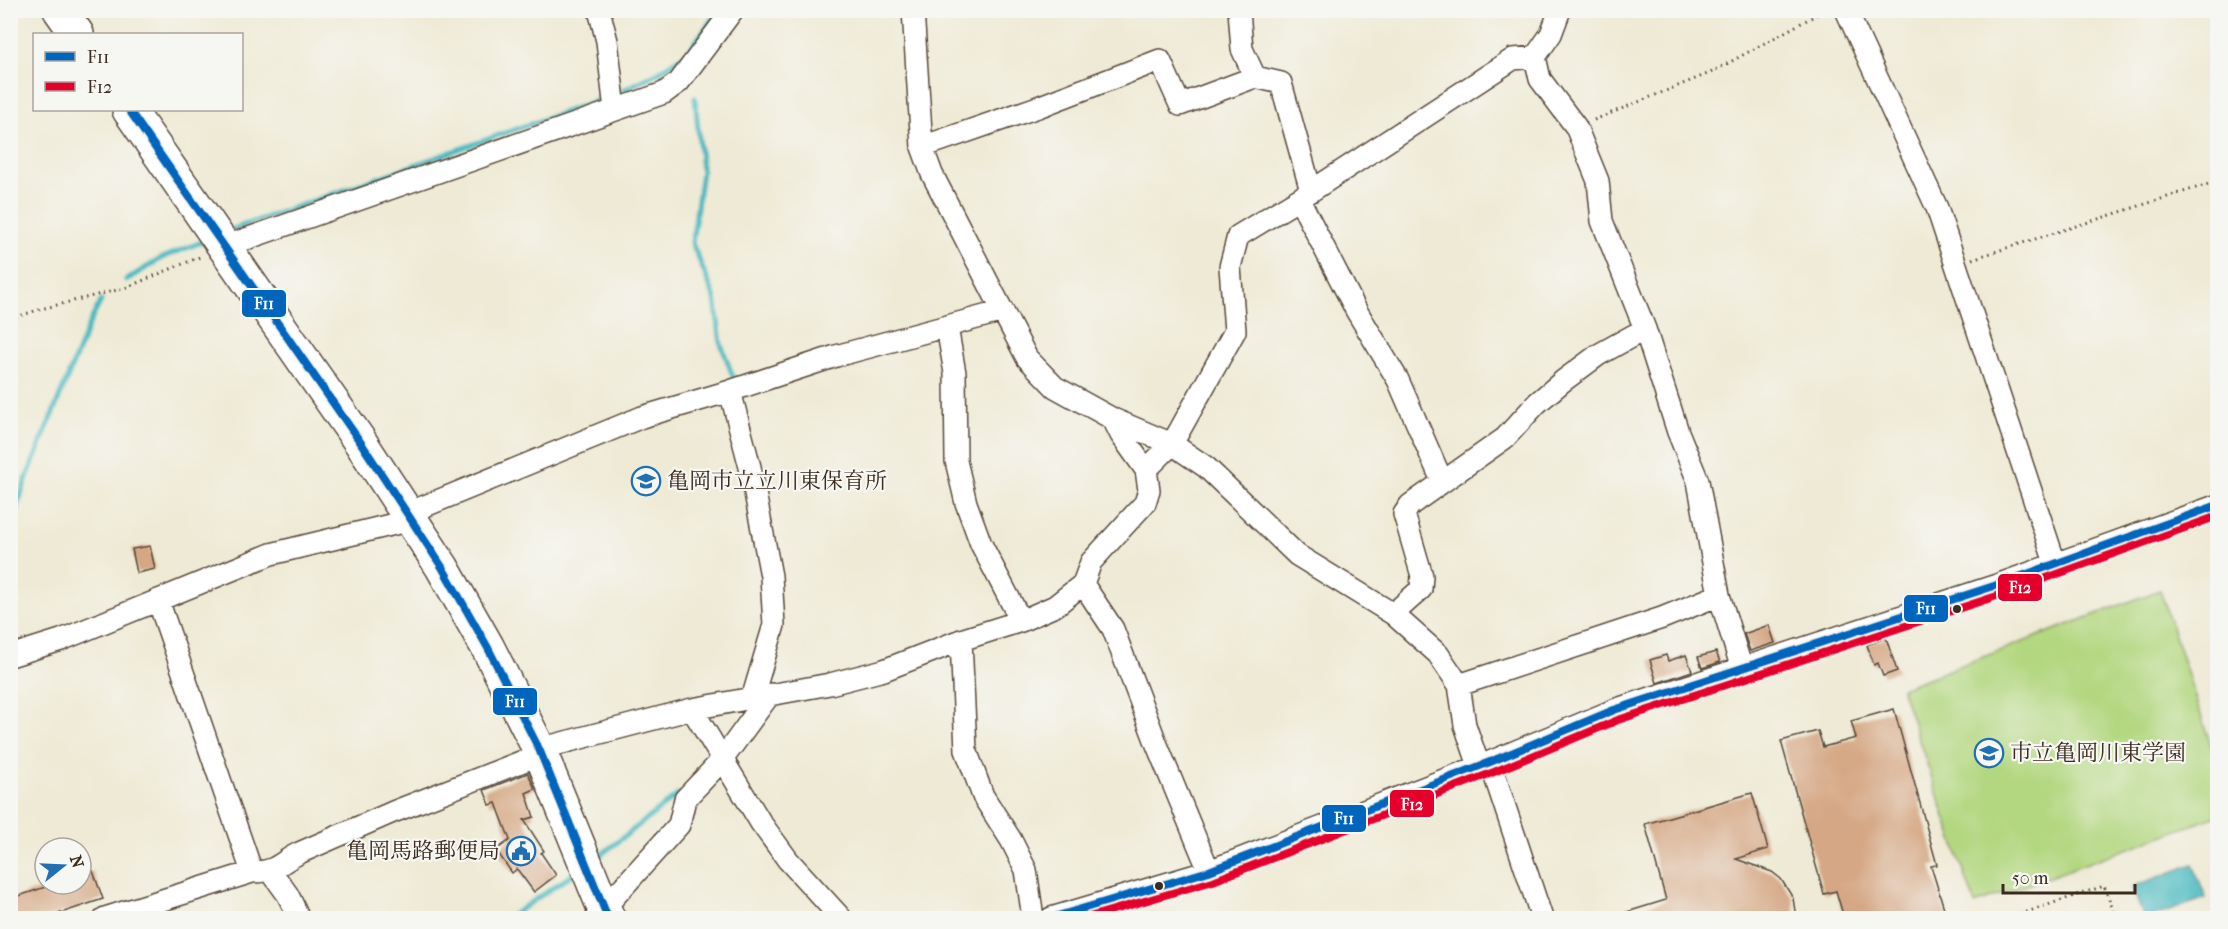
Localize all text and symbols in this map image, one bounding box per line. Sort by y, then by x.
legend [33,33,243,111]
text: F11 [87,47,110,68]
text: F12 [87,77,112,98]
line badge: F11 [241,289,287,318]
text: F11 [253,294,274,313]
school or university icon: 亀岡市立立川東保育所 [630,465,662,497]
place label: 亀岡市立立川東保育所 [667,468,887,494]
line badge: F12 [1997,573,2043,602]
text: F12 [2008,578,2031,597]
line badge: F11 [1903,594,1949,623]
text: F11 [1915,599,1936,618]
unlabelled marker [1951,603,1963,615]
line badge: F11 [492,687,538,716]
text: F11 [504,692,525,711]
school or university icon: 市立亀岡川東学園 [1973,737,2005,769]
place label: 市立亀岡川東学園 [2010,740,2186,766]
line badge: F12 [1389,789,1435,818]
text: F12 [1400,795,1423,814]
line badge: F11 [1321,804,1367,833]
text: F11 [1333,809,1354,828]
public building icon: 亀岡馬路郵便局 [505,835,537,867]
north arrow [33,836,93,896]
place label: 亀岡馬路郵便局 [346,838,500,864]
text: N [66,853,88,871]
scale bar [2003,857,2135,895]
text: 50 m [2012,868,2049,889]
unlabelled marker [1153,880,1165,892]

